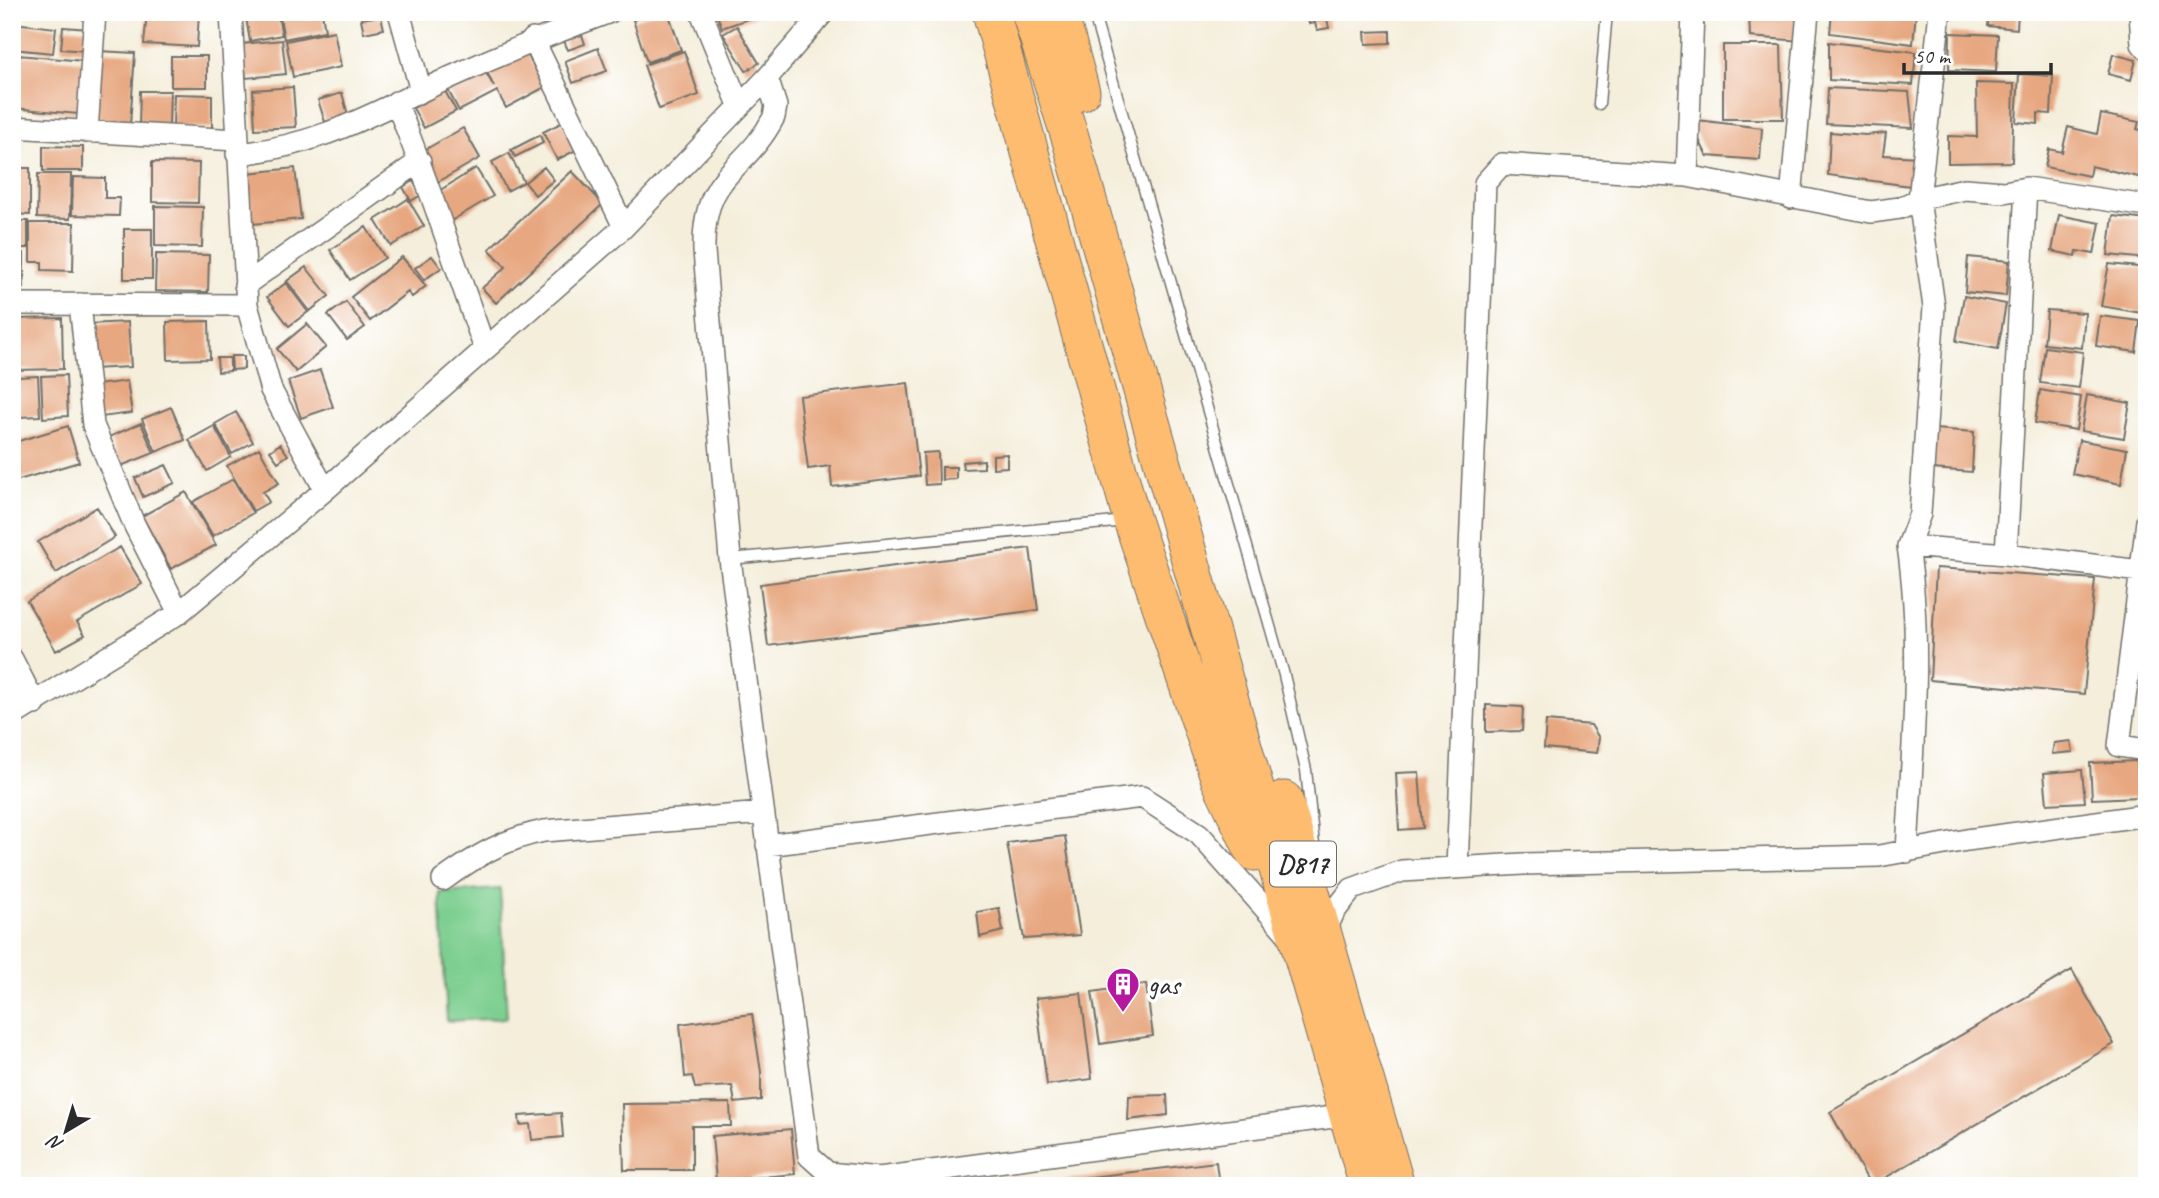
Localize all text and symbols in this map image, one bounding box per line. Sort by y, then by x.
scale bar [1904,32,2050,76]
text: 50 m [1914,43,1952,69]
road number: D817 [1270,842,1336,886]
building icon: gas [1104,965,1142,1014]
place label: gas [1148,967,1182,1002]
north arrow [32,1096,102,1166]
text: N [42,1129,68,1157]

